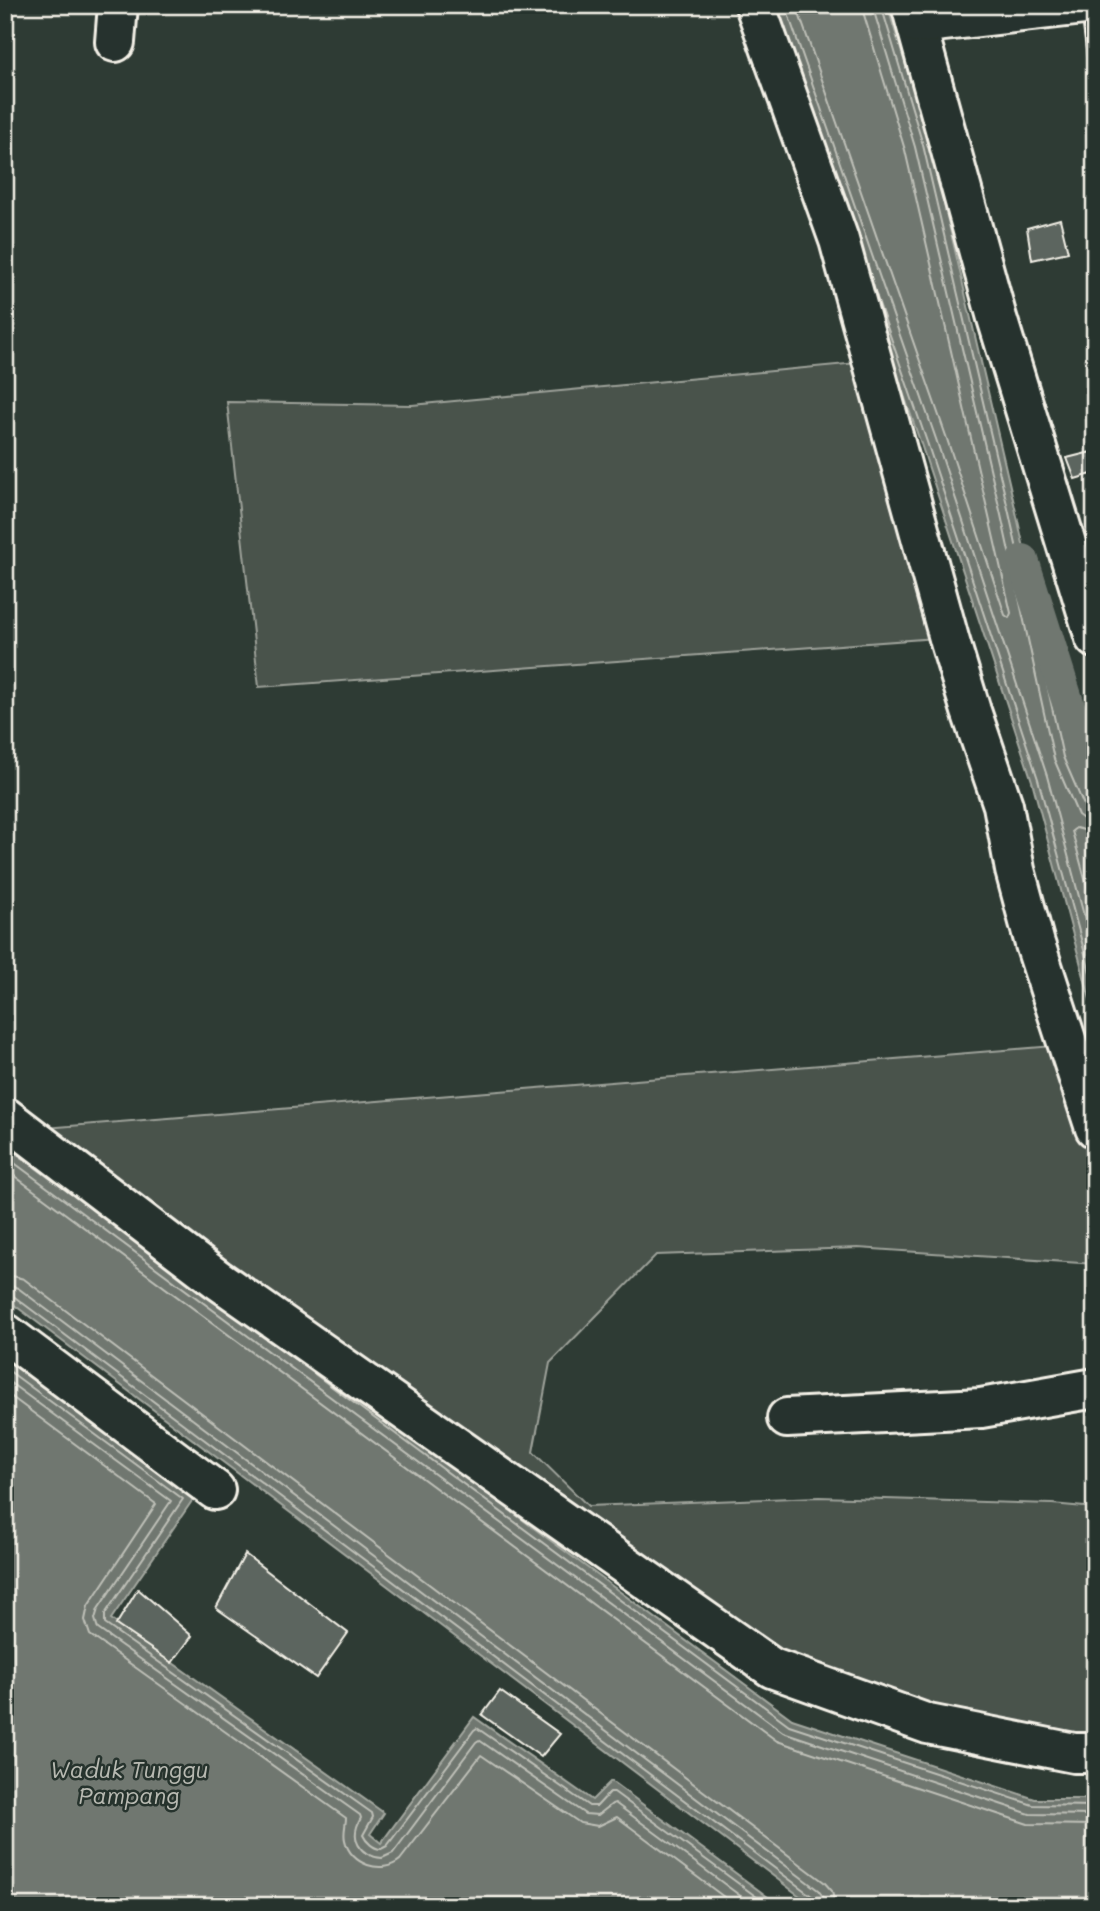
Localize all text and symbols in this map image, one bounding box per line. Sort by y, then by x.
water label: Waduk Tunggu Pampang [50,1754,208,1810]

